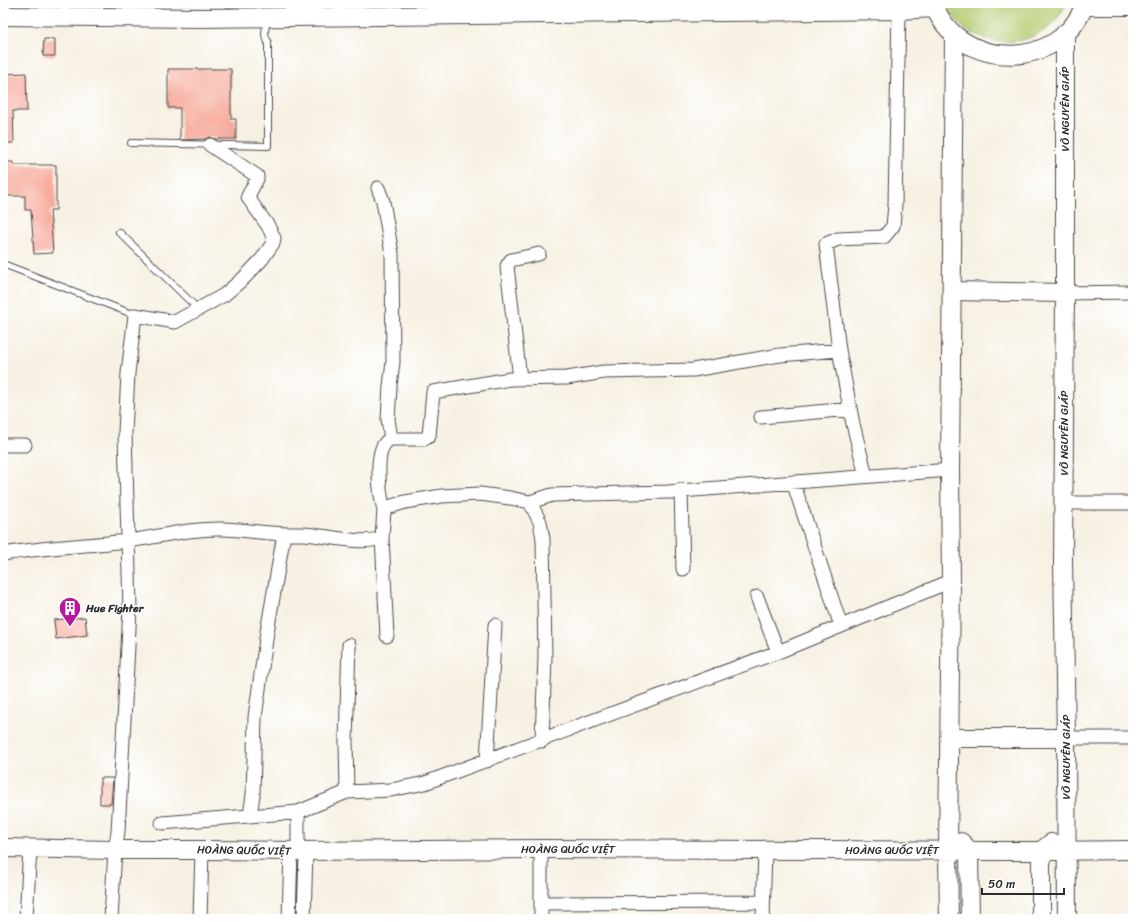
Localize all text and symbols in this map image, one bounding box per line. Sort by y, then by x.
street label: VÕ NGUYÊN GIÁP [1056,66,1075,151]
street label: VÕ NGUYÊN GIÁP [1055,390,1074,475]
building icon: Hue Fighter [57,595,83,628]
place label: Hue Fighter [85,599,145,618]
street label: VÕ NGUYÊN GIÁP [1057,714,1076,799]
street label: HOÀNG QUỐC VIỆT [197,840,292,861]
street label: HOÀNG QUỐC VIỆT [521,840,616,859]
street label: HOÀNG QUỐC VIỆT [845,841,940,860]
scale bar [982,870,1064,896]
text: 50 m [988,873,1015,895]

